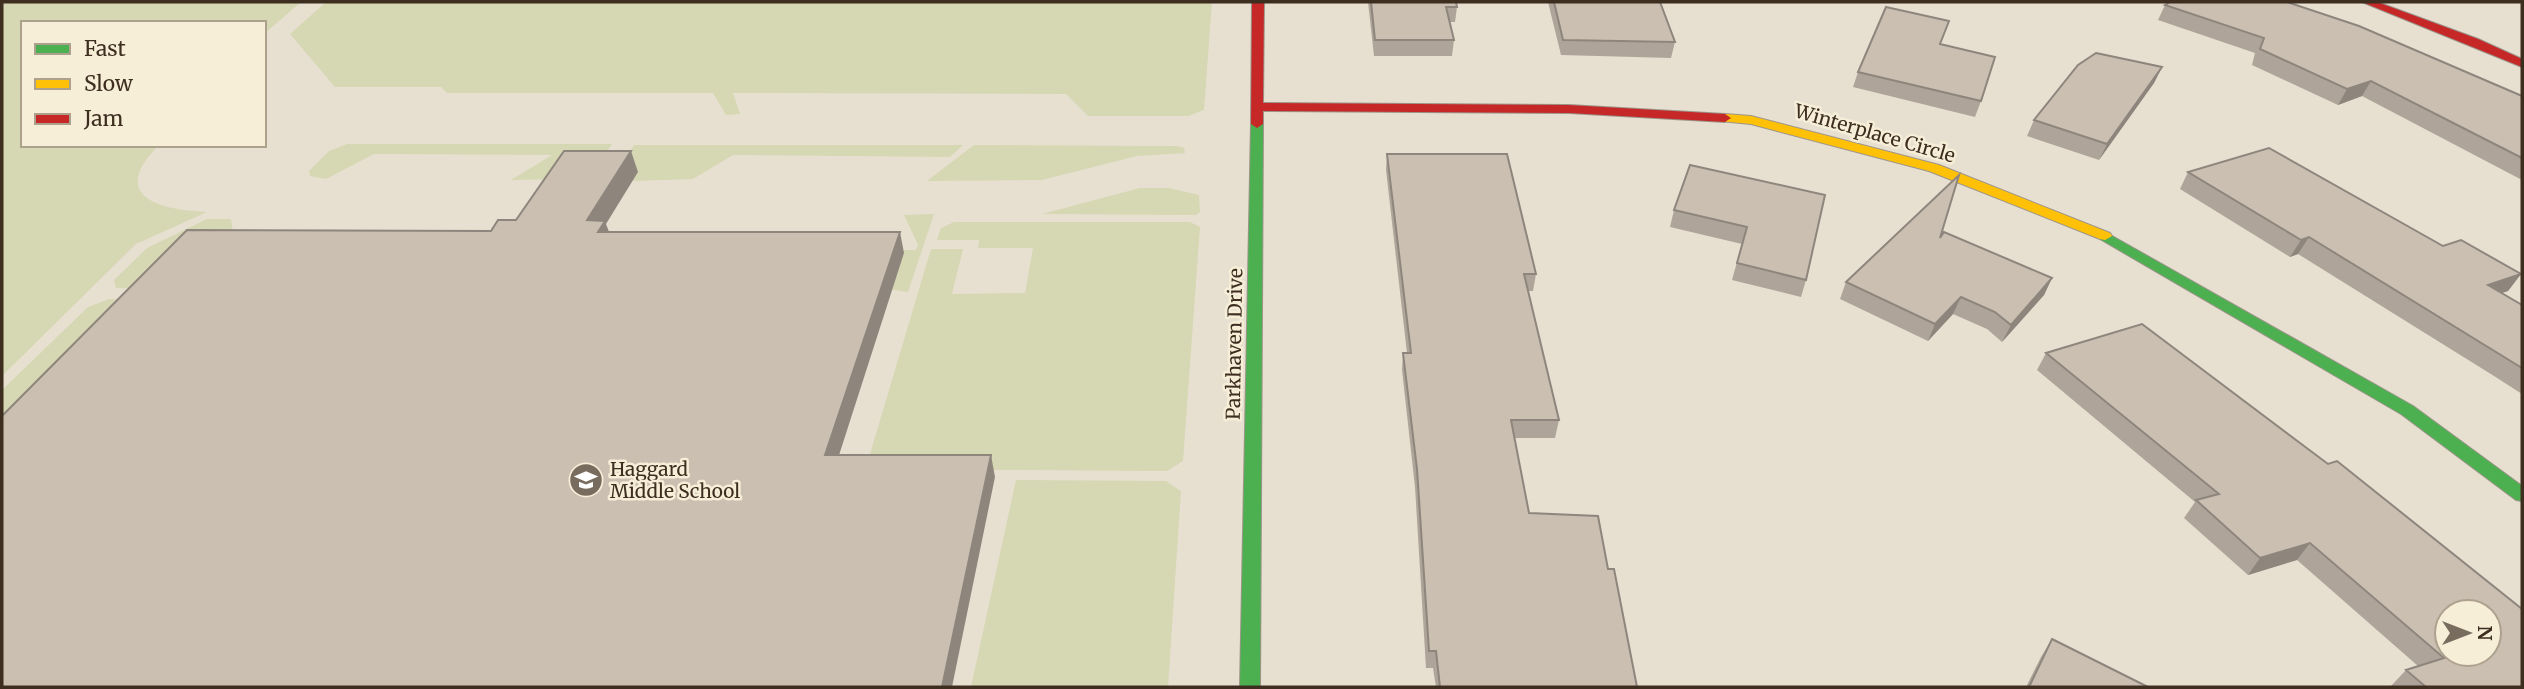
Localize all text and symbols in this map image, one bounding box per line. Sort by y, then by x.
legend [21,21,266,147]
text: Fast [84,35,126,62]
text: Slow [84,70,133,97]
street label: Winterplace Circle [1791,98,1958,167]
text: Jam [83,105,123,132]
street label: Parkhaven Drive [1221,268,1247,420]
place label: Haggard Middle School [610,457,740,503]
school or university icon: Haggard Middle School [567,461,605,499]
north arrow [2433,598,2503,668]
text: N [2473,625,2497,641]

